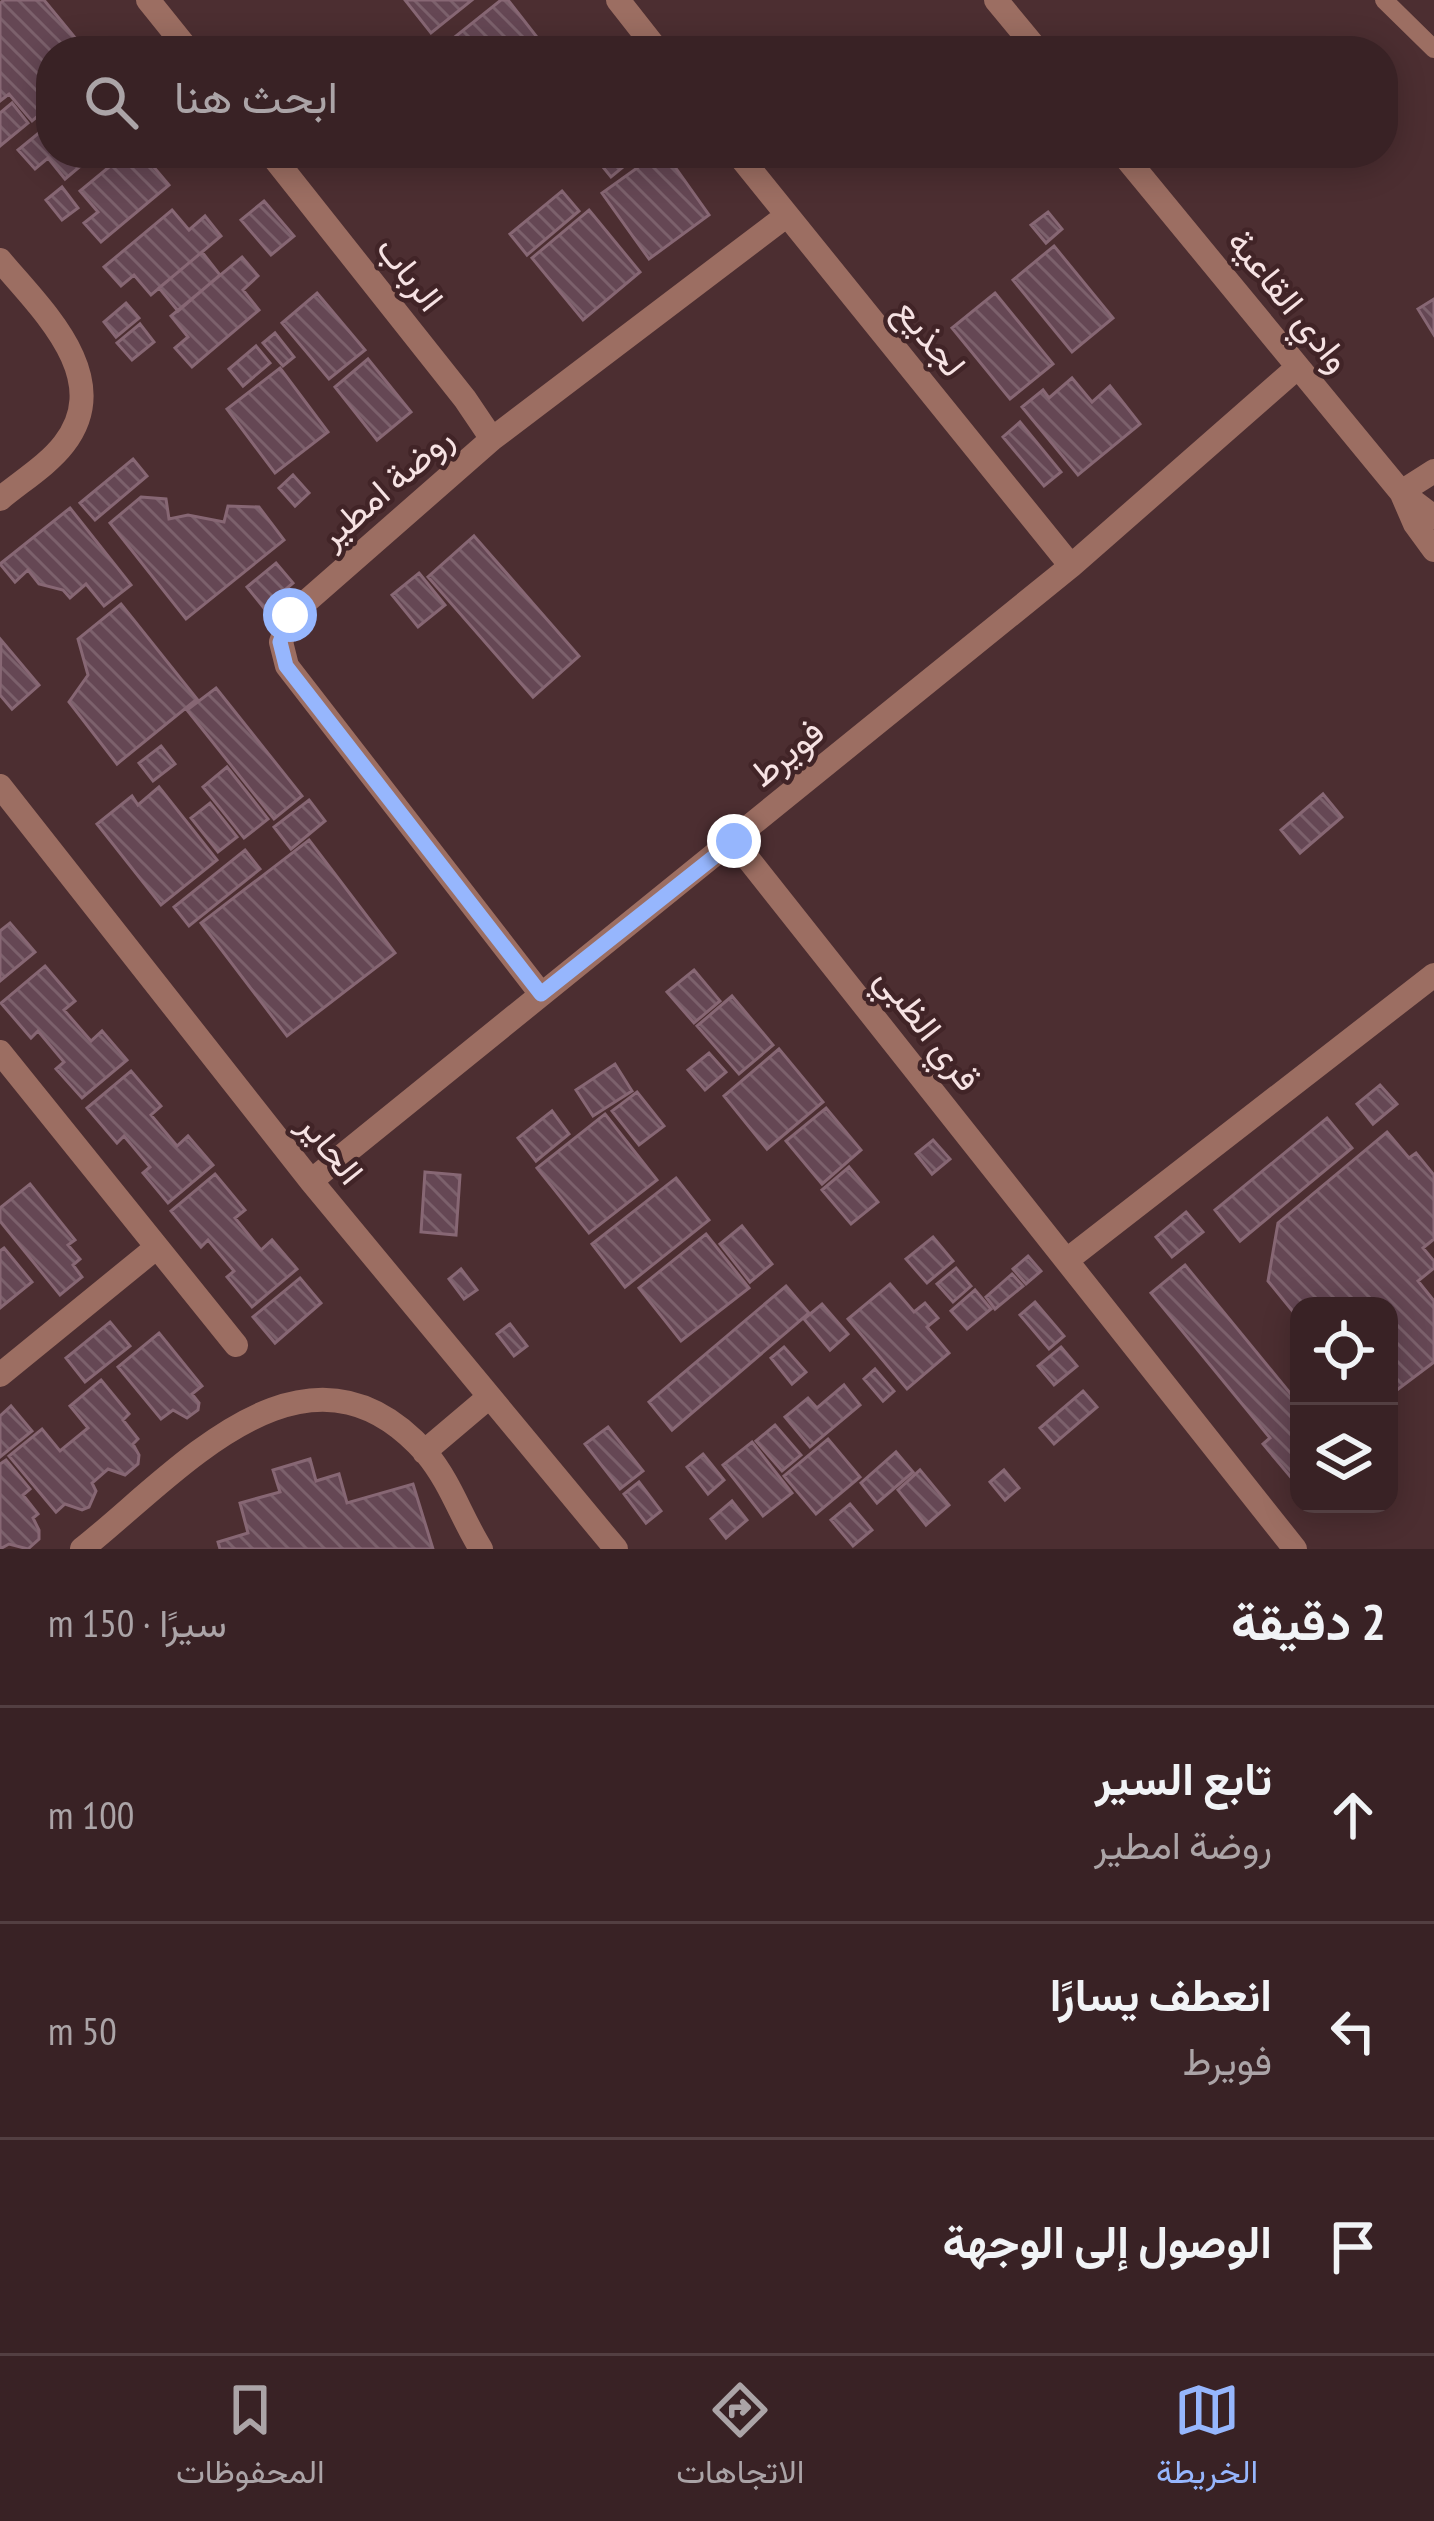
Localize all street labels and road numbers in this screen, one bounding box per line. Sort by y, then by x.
street label: وادي القاعية [1212,219,1362,386]
street label: الرباب [367,226,455,320]
street label: لجذيع [882,288,977,388]
street label: روضة امطير [307,414,462,558]
street label: فويرط [739,708,833,796]
street label: قري الظبي [860,956,992,1104]
street label: الحاير [288,1102,375,1193]

